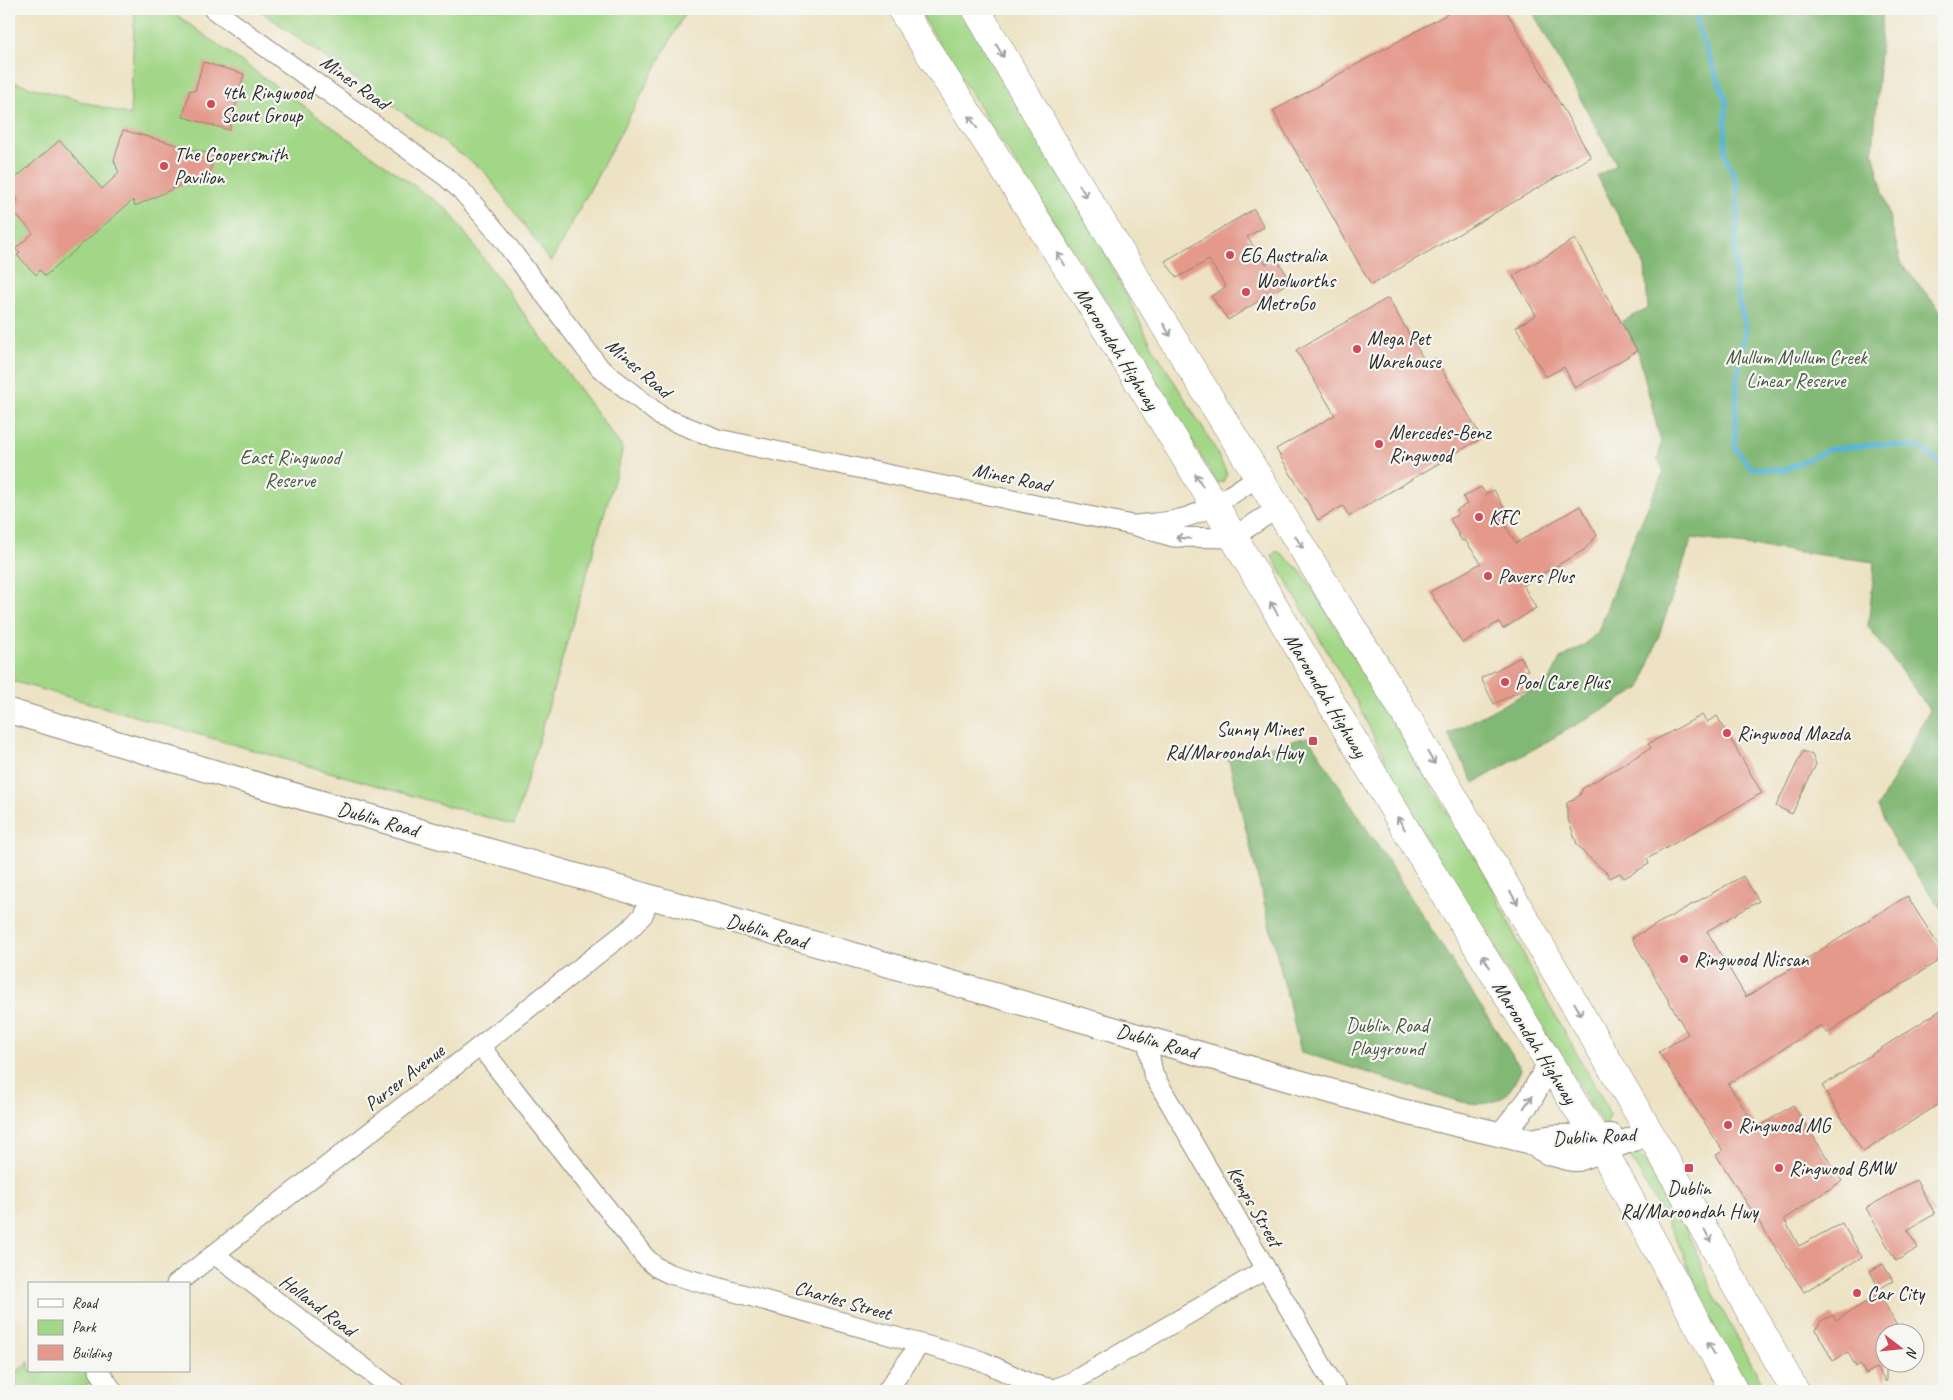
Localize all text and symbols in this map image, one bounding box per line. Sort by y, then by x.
one-way arrow [996,43,1006,58]
street label: Mines Road [315,49,397,118]
place label: 4th Ringwood Scout Group [221,80,317,128]
marker: 4th Ringwood Scout Group [205,98,217,110]
one-way arrow [968,115,979,129]
place label: The Coopersmith Pavilion [174,142,290,190]
marker: The Coopersmith Pavilion [158,160,170,172]
one-way arrow [1078,184,1088,198]
place label: EG Australia [1240,243,1328,268]
marker: EG Australia [1224,249,1236,261]
one-way arrow [1056,252,1066,266]
place label: Woolworths MetroGo [1256,268,1337,316]
street label: Maroondah Highway [1069,282,1165,416]
marker: Woolworths MetroGo [1240,286,1252,298]
one-way arrow [1162,323,1173,337]
place label: Mega Pet Warehouse [1367,326,1442,374]
street label: Mines Road [601,333,679,406]
marker: Mega Pet Warehouse [1351,343,1363,355]
park label: Mullum Mullum Creek Linear Reserve [1726,345,1868,393]
place label: Mercedes-Benz Ringwood [1389,420,1492,468]
marker: Mercedes-Benz Ringwood [1373,438,1385,450]
park label: East Ringwood Reserve [240,445,343,493]
street label: Mines Road [971,457,1056,499]
one-way arrow [1194,474,1204,488]
place label: KFC [1489,505,1520,530]
marker: KFC [1473,511,1485,523]
one-way arrow [1176,533,1192,542]
one-way arrow [1294,535,1305,549]
place label: Pavers Plus [1498,564,1576,589]
marker: Pavers Plus [1482,570,1494,582]
one-way arrow [1268,601,1278,615]
street label: Maroondah Highway [1279,629,1373,763]
place label: Pool Care Plus [1515,670,1612,695]
marker: Pool Care Plus [1499,676,1511,688]
place label: Sunny Mines Rd/Maroondah Hwy [1165,717,1305,765]
place label: Ringwood Mazda [1737,721,1852,746]
marker: Ringwood Mazda [1721,727,1733,739]
marker: Sunny Mines Rd/Maroondah Hwy [1307,735,1319,747]
one-way arrow [1427,751,1437,765]
street label: Dublin Road [335,796,424,844]
one-way arrow [1396,816,1406,830]
one-way arrow [1509,891,1519,905]
street label: Dublin Road [724,908,813,956]
place label: Ringwood Nissan [1694,947,1810,972]
marker: Ringwood Nissan [1678,953,1690,965]
one-way arrow [1480,955,1490,969]
street label: Maroondah Highway [1487,976,1583,1110]
one-way arrow [1573,1001,1583,1016]
park label: Dublin Road Playground [1346,1013,1431,1061]
street label: Dublin Road [1114,1018,1203,1066]
street label: Purser Avenue [359,1038,450,1116]
one-way arrow [1523,1095,1533,1109]
place label: Ringwood MG [1738,1113,1832,1138]
marker: Ringwood MG [1722,1119,1734,1131]
street label: Dublin Road [1552,1122,1639,1151]
place label: Ringwood BMW [1789,1156,1898,1181]
street label: Kemps Street [1221,1161,1289,1254]
marker: Dublin Rd/Maroondah Hwy [1683,1162,1695,1174]
marker: Ringwood BMW [1773,1162,1785,1174]
place label: Dublin Rd/Maroondah Hwy [1620,1176,1760,1224]
one-way arrow [1704,1228,1714,1243]
street label: Holland Road [275,1269,363,1344]
street label: Charles Street [792,1275,896,1327]
place label: Car City [1867,1281,1926,1306]
legend [28,1282,190,1372]
marker: Car City [1851,1287,1863,1299]
text: Road [72,1294,99,1313]
text: Park [72,1318,97,1337]
north arrow [1876,1322,1926,1372]
one-way arrow [1706,1341,1716,1356]
text: Building [72,1344,112,1363]
text: N [1902,1345,1921,1360]

